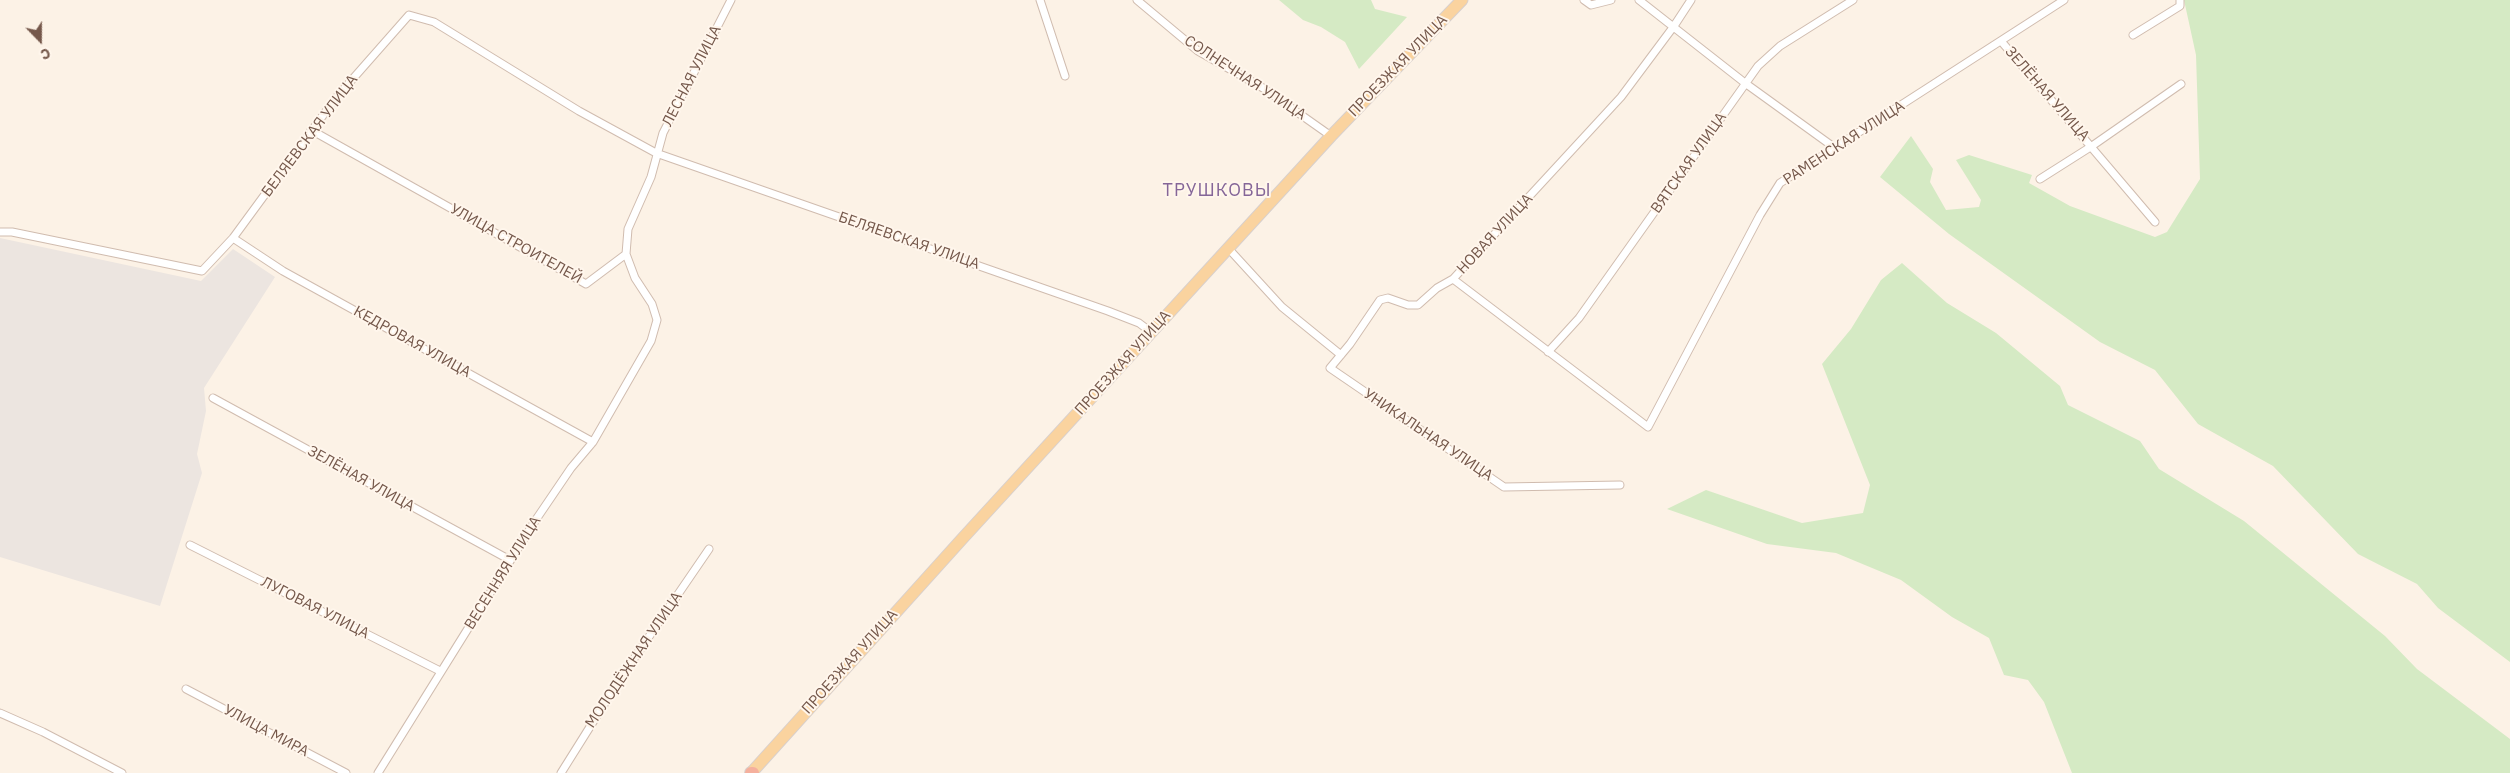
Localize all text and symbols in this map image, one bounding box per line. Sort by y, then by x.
street label: ПРОЕЗЖАЯ УЛИЦА [1345,11,1451,121]
north arrow [15,15,65,65]
street label: ЛЕСНАЯ УЛИЦА [659,22,725,130]
street label: СОЛНЕЧНАЯ УЛИЦА [1181,32,1309,124]
street label: ЗЕЛЁНАЯ УЛИЦА [2001,43,2093,145]
text: С [38,44,53,64]
street label: БЕЛЯЕВСКАЯ УЛИЦА [258,71,362,201]
street label: РАМЕНСКАЯ УЛИЦА [1780,97,1908,189]
street label: ВЯТСКАЯ УЛИЦА [1647,109,1731,217]
district label: ТРУШКОВЫ [1162,180,1272,202]
street label: НОВАЯ УЛИЦА [1453,190,1537,278]
street label: УЛИЦА СТРОИТЕЛЕЙ [447,200,585,288]
street label: БЕЛЯЕВСКАЯ УЛИЦА [836,208,982,274]
street label: КЕДРОВАЯ УЛИЦА [350,302,474,382]
street label: ПРОЕЗЖАЯ УЛИЦА [1071,307,1175,419]
street label: УНИКАЛЬНАЯ УЛИЦА [1360,385,1496,485]
street label: ЗЕЛЁНАЯ УЛИЦА [304,442,418,516]
street label: ВЕСЕННЯЯ УЛИЦА [461,513,545,633]
street label: ЛУГОВАЯ УЛИЦА [258,573,372,643]
street label: МОЛОДЁЖНАЯ УЛИЦА [582,589,686,731]
street label: ПРОЕЗЖАЯ УЛИЦА [798,606,902,718]
street label: УЛИЦА МИРА [220,701,312,761]

